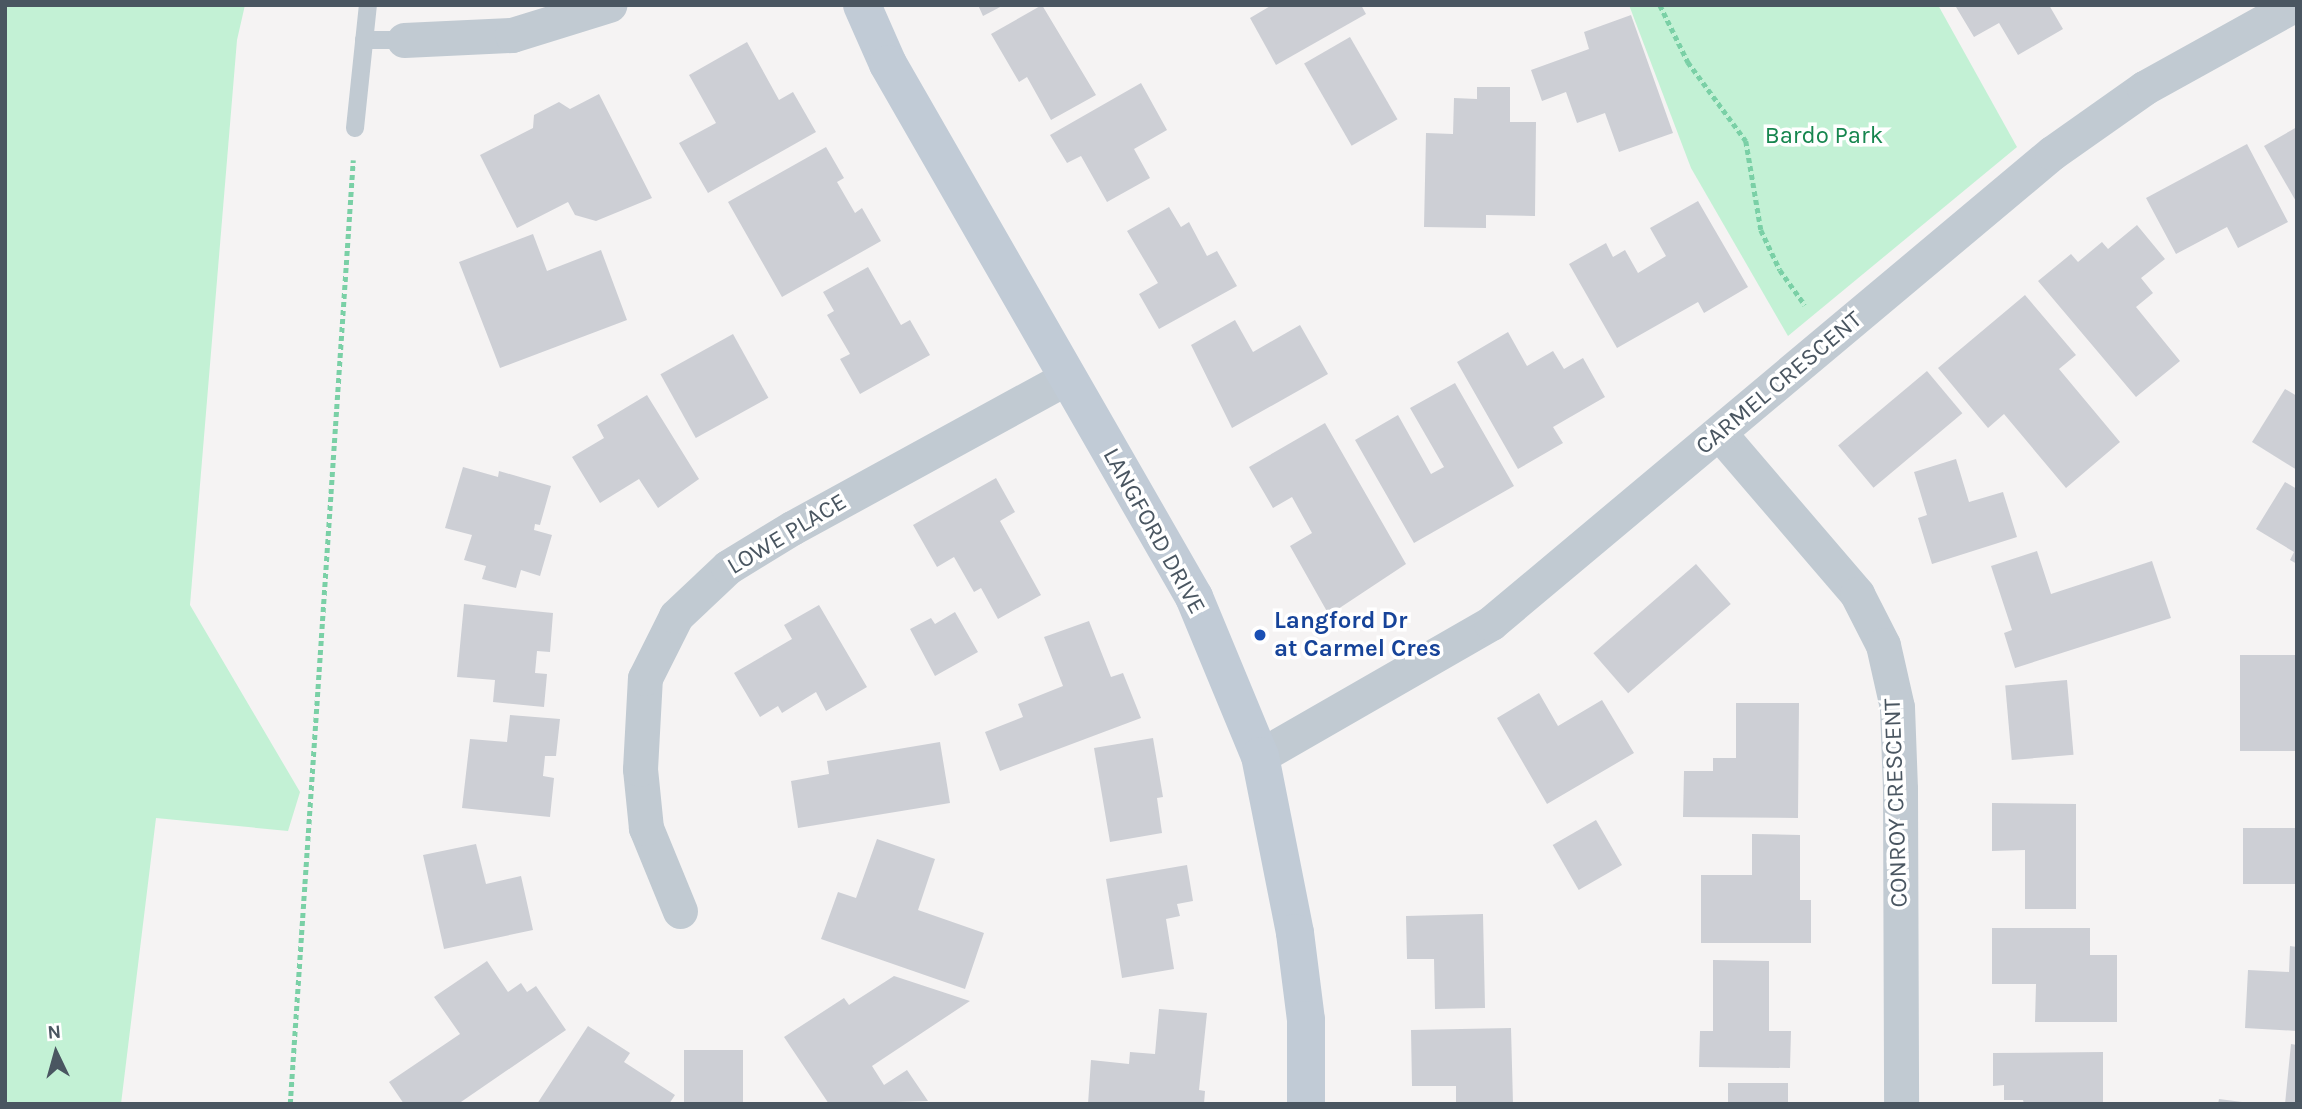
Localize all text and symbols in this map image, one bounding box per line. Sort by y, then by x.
park label: Bardo Park [1765,122,1883,150]
street label: CARMEL CRESCENT [1690,305,1868,461]
street label: LANGFORD DRIVE [1096,443,1212,619]
street label: LOWE PLACE [722,487,852,581]
place label: Langford Dr at Carmel Cres [1274,607,1441,663]
marker: Langford Dr at Carmel Cres [1252,627,1268,643]
street label: CONROY CRESCENT [1878,698,1914,908]
north arrow [21,1018,91,1088]
text: N [46,1021,62,1044]

